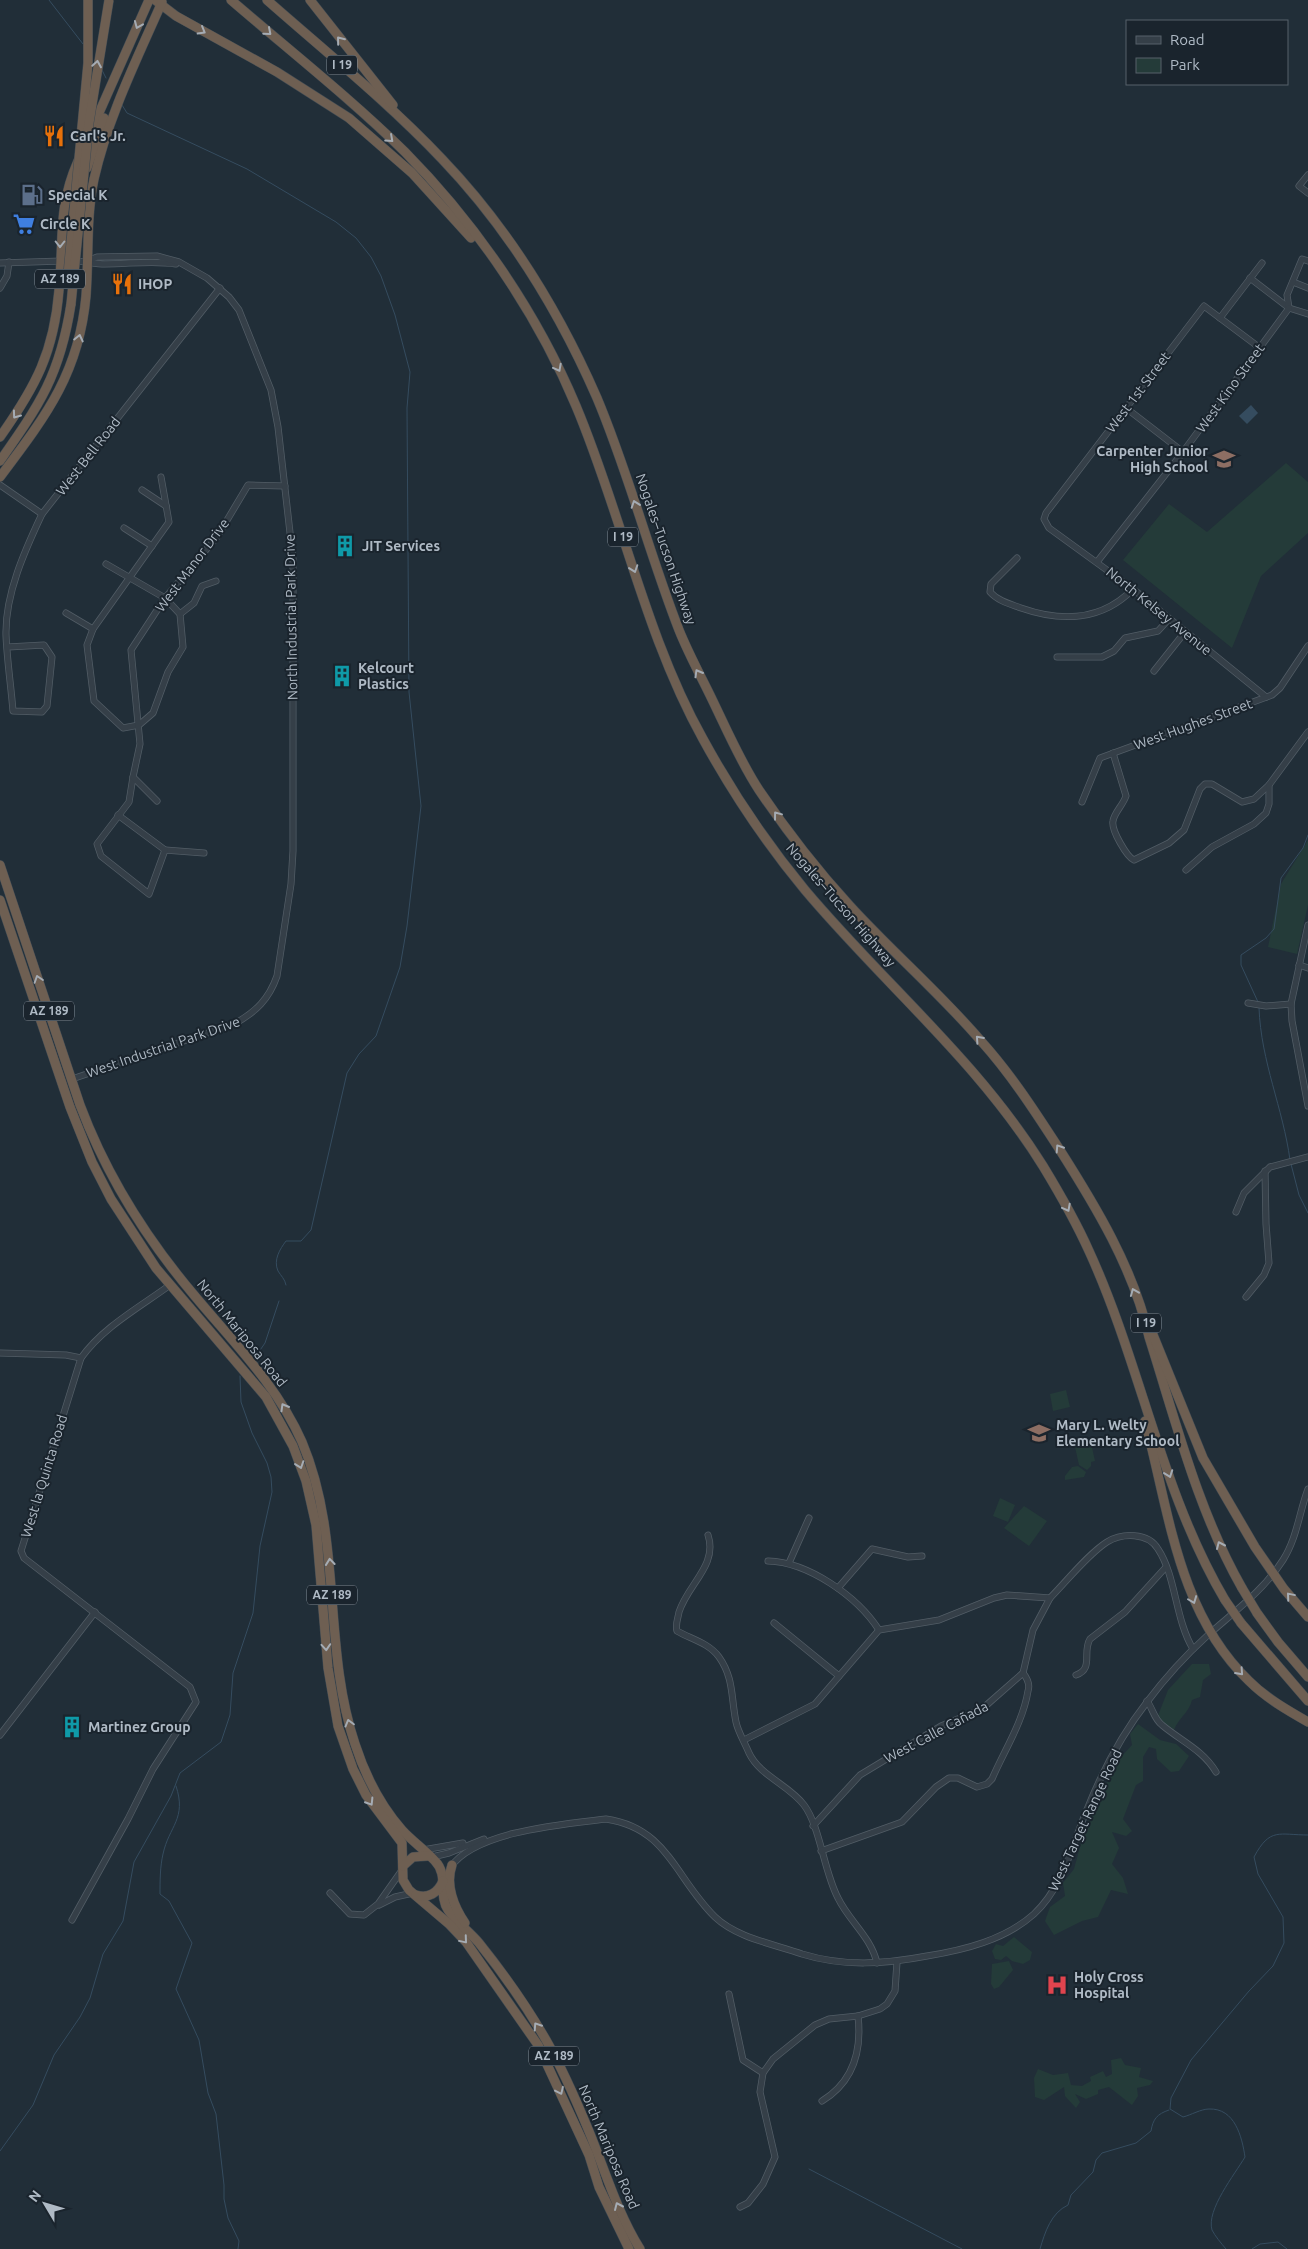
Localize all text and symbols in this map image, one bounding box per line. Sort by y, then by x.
one-way arrow [134,20,144,29]
legend [1126,20,1288,85]
one-way arrow [197,25,206,35]
one-way arrow [262,26,271,35]
text: Road [1170,31,1205,48]
one-way arrow [337,37,345,46]
road number: I 19 [327,56,357,74]
text: Park [1170,56,1200,73]
one-way arrow [91,60,102,68]
restaurant icon: Carl's Jr. [41,123,67,149]
place label: Carl's Jr. [70,128,126,144]
one-way arrow [385,133,394,142]
fuel station icon: Special K [19,182,45,208]
place label: Special K [48,187,108,203]
supermarket icon: Circle K [11,211,37,237]
place label: Circle K [40,216,91,232]
one-way arrow [55,240,65,248]
road number: AZ 189 [35,270,85,288]
restaurant icon: IHOP [109,271,135,297]
place label: IHOP [138,276,172,292]
one-way arrow [73,334,84,343]
street label: West Kino Street [1192,340,1268,436]
street label: West 1st Street [1102,348,1174,436]
one-way arrow [552,362,562,371]
one-way arrow [13,409,22,418]
street label: West Bell Road [53,414,123,498]
place label: Carpenter Junior High School [1096,443,1208,475]
school or university icon: Carpenter Junior High School [1211,446,1237,472]
street label: Nogales–Tucson Highway [633,471,699,627]
one-way arrow [631,501,641,509]
street label: West Manor Drive [152,515,232,615]
road number: I 19 [608,528,638,546]
building icon: JIT Services [332,533,358,559]
street label: North Industrial Park Drive [282,534,300,700]
place label: JIT Services [362,538,440,554]
one-way arrow [628,564,638,572]
street label: North Kelsey Avenue [1103,564,1215,658]
place label: Kelcourt Plastics [358,660,414,692]
building icon: Kelcourt Plastics [329,663,355,689]
one-way arrow [694,670,704,679]
street label: West Hughes Street [1131,695,1255,753]
one-way arrow [774,812,782,821]
street label: Nogales–Tucson Highway [783,840,899,970]
one-way arrow [34,975,44,984]
road number: AZ 189 [24,1001,74,1020]
street label: West Industrial Park Drive [84,1013,242,1081]
one-way arrow [976,1035,985,1044]
one-way arrow [1055,1145,1065,1154]
one-way arrow [1061,1203,1071,1212]
street label: North Mariposa Road [194,1276,290,1390]
one-way arrow [1130,1288,1140,1297]
road number: I 19 [1131,1314,1161,1332]
one-way arrow [280,1404,290,1413]
street label: West la Quinta Road [18,1413,70,1539]
place label: Mary L. Welty Elementary School [1056,1417,1179,1449]
school or university icon: Mary L. Welty Elementary School [1026,1420,1052,1446]
one-way arrow [294,1460,304,1468]
one-way arrow [1163,1469,1173,1477]
one-way arrow [1216,1541,1227,1550]
one-way arrow [324,1557,335,1565]
road number: AZ 189 [307,1586,357,1604]
one-way arrow [1287,1593,1296,1602]
one-way arrow [1187,1595,1198,1604]
one-way arrow [321,1644,332,1652]
one-way arrow [1234,1666,1243,1675]
street label: West Calle Cañada [881,1698,991,1766]
building icon: Martinez Group [59,1714,85,1740]
place label: Martinez Group [88,1719,191,1735]
one-way arrow [344,1719,354,1727]
street label: West Target Range Road [1045,1747,1125,1893]
one-way arrow [364,1797,374,1806]
one-way arrow [459,1934,467,1943]
place label: Holy Cross Hospital [1074,1969,1144,2001]
hospital icon: Holy Cross Hospital [1044,1972,1070,1998]
one-way arrow [534,2023,543,2032]
road number: AZ 189 [529,2046,579,2066]
street label: North Mariposa Road [576,2082,642,2212]
one-way arrow [554,2086,565,2095]
north arrow [20,2179,70,2229]
text: N [25,2187,44,2205]
one-way arrow [614,2202,624,2211]

